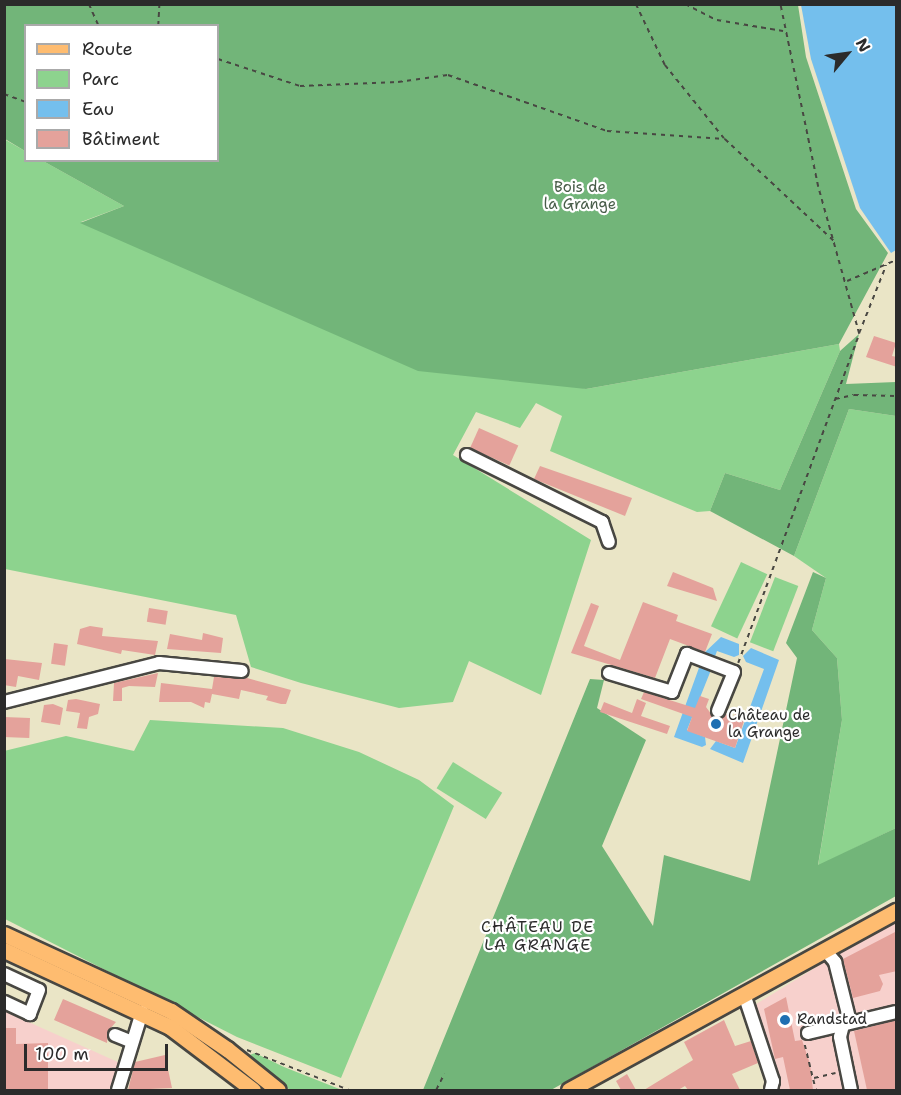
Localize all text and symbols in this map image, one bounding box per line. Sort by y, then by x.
legend [24,24,219,162]
north arrow [817,24,877,84]
text: N [851,34,875,56]
text: Route [82,37,133,61]
text: Parc [82,67,119,91]
text: Eau [82,97,114,121]
text: Bâtiment [82,127,160,151]
park label: Bois de la Grange [544,178,616,213]
place label: Château de la Grange [728,706,811,741]
marker: Château de la Grange [709,717,723,731]
district label: CHÂTEAU DE LA GRANGE [481,917,595,955]
place label: Randstad [797,1011,867,1029]
marker: Randstad [778,1013,792,1027]
scale bar [27,1032,171,1070]
text: 100 m [35,1042,89,1066]

